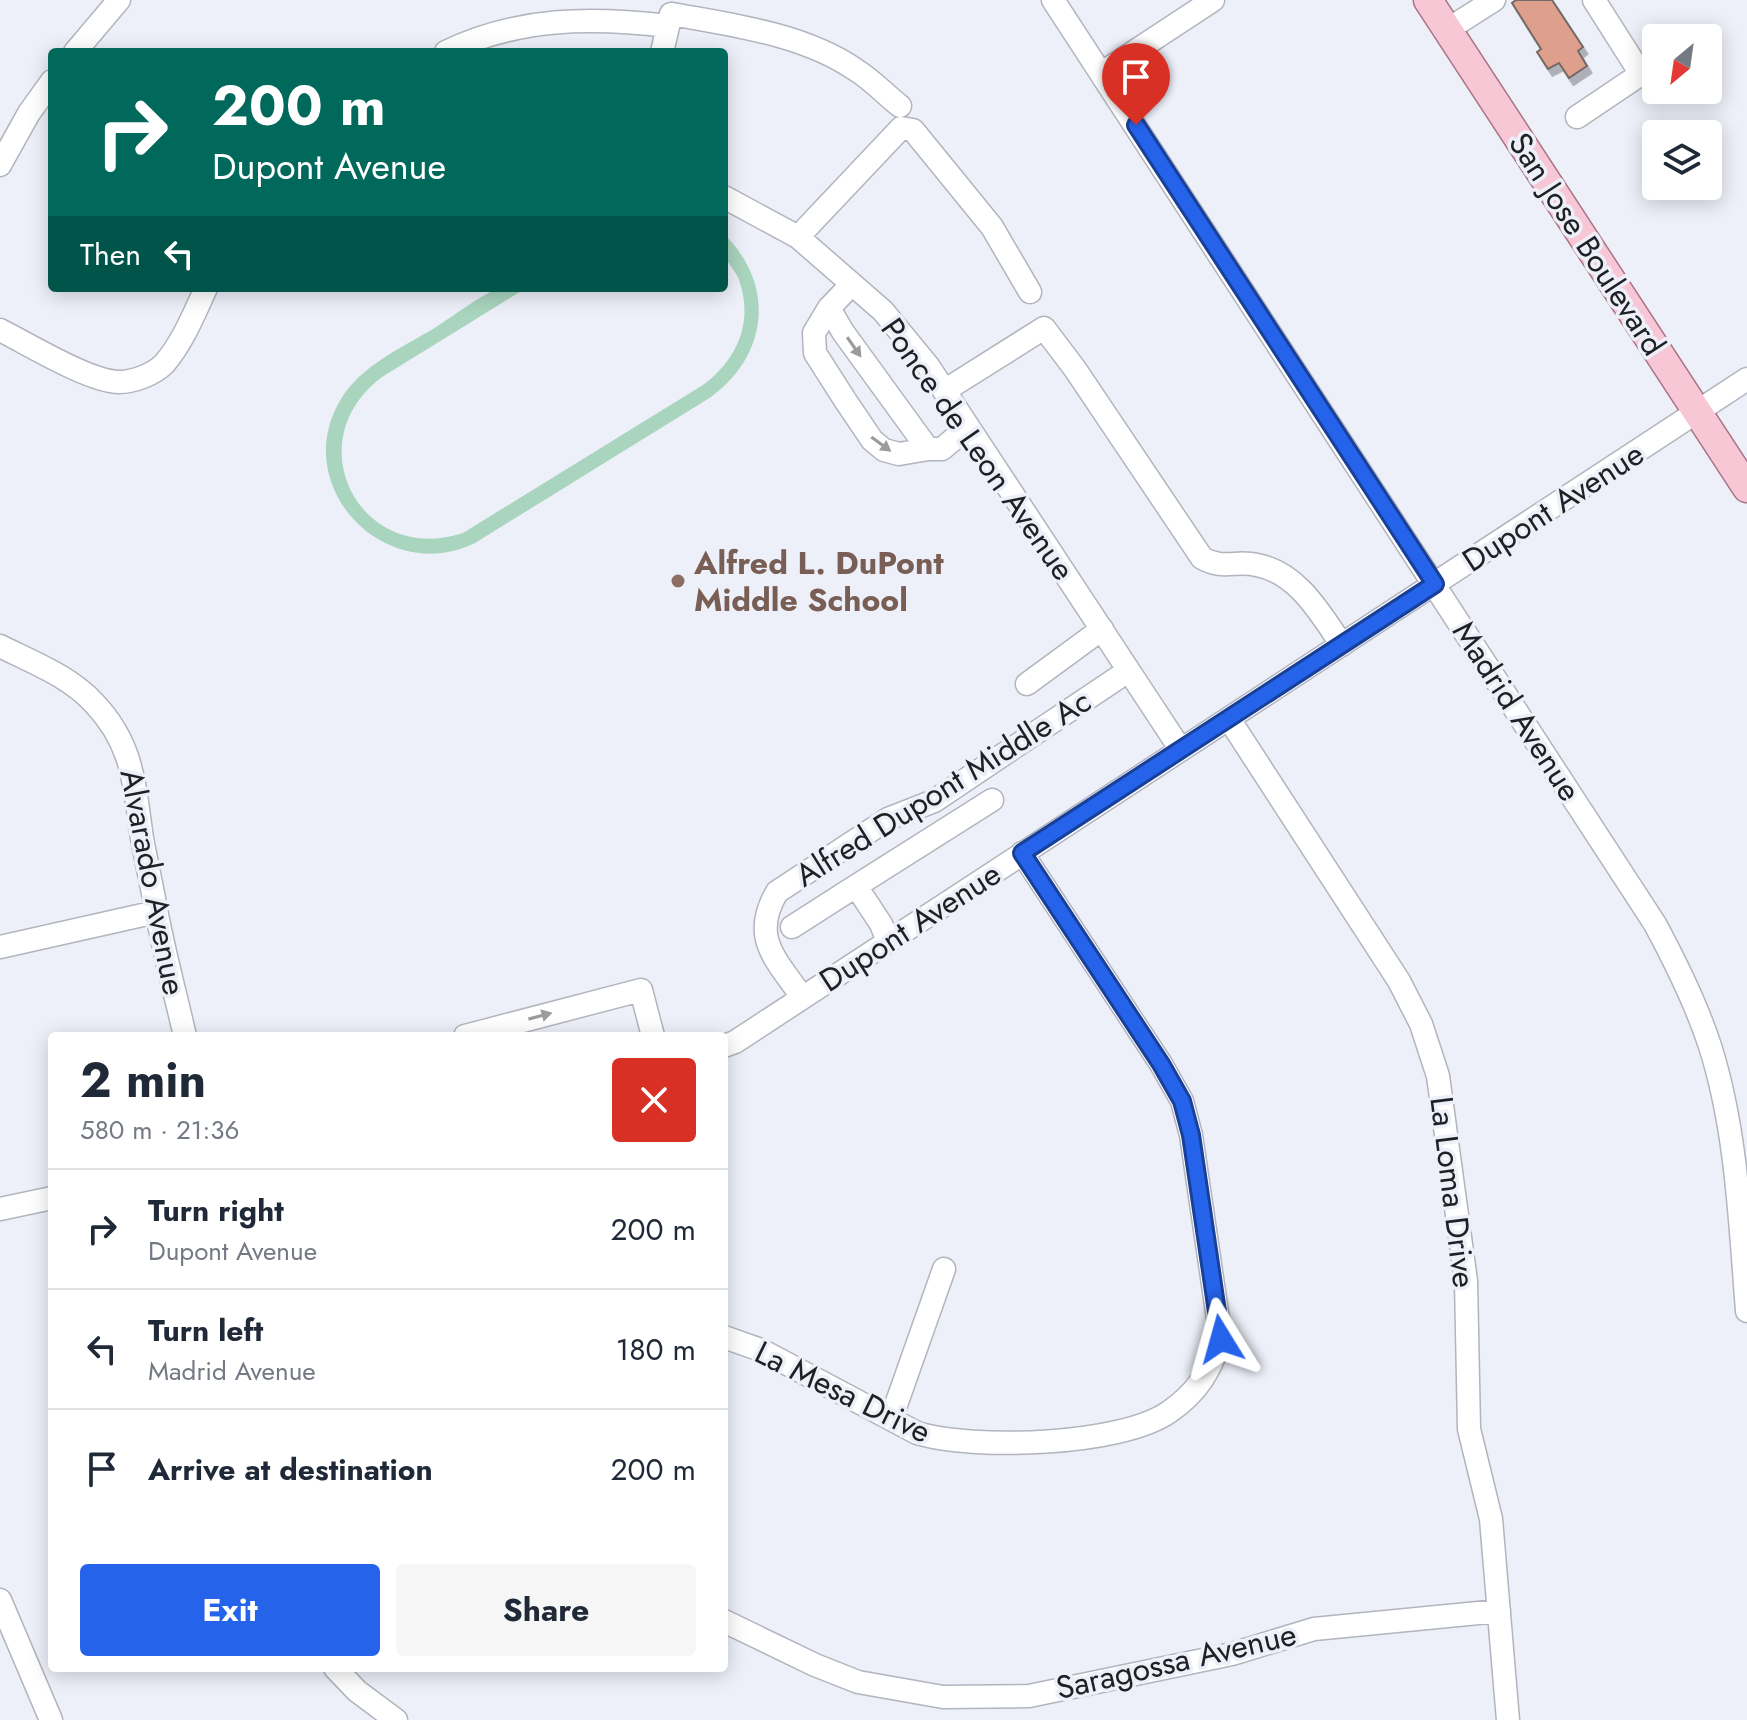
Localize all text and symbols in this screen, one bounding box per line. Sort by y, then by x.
north arrow [1642,24,1722,104]
map controls [1642,24,1722,200]
pin [1102,43,1170,125]
icon: arrive [1114,55,1158,99]
text: 200 m [212,65,386,146]
icon: right [80,80,184,184]
button: layers [1642,120,1722,200]
street label: San Jose Boulevard [1498,123,1676,365]
text: Dupont Avenue [212,140,446,192]
icon: left [157,232,201,276]
text: Then [80,233,141,276]
street label: Ponce de Leon Avenue [870,308,1086,590]
one-way arrow [846,337,861,358]
street label: Dupont Avenue [1453,431,1653,583]
one-way arrow [870,436,892,452]
place label: Alfred L. DuPont Middle School [693,540,944,623]
marker: Alfred L. DuPont Middle School [669,572,687,590]
street label: Madrid Avenue [1442,612,1592,810]
street label: Alfred Dupont Middle Ac [786,678,1100,898]
street label: Alvarado Avenue [109,765,197,999]
street label: Dupont Avenue [810,851,1010,1003]
one-way arrow [528,1010,553,1022]
text: 2 min [80,1046,206,1115]
button: close [612,1058,696,1142]
street label: La Loma Drive [1418,1094,1488,1290]
text: 580 m · 21:36 [80,1111,239,1149]
text: Turn right [148,1189,284,1232]
icon: right [80,1207,124,1251]
text: 200 m [611,1208,696,1251]
text: Dupont Avenue [148,1232,317,1270]
position arrow [1179,1297,1263,1381]
text: Turn left [148,1309,263,1352]
icon: left [80,1327,124,1371]
text: 180 m [616,1328,696,1371]
street label: La Mesa Drive [747,1330,939,1454]
text: Madrid Avenue [148,1352,316,1390]
icon: arrive [80,1447,124,1491]
text: Arrive at destination [148,1448,433,1491]
text: 200 m [611,1448,696,1491]
button: Exit [80,1564,380,1656]
button: Share [396,1564,696,1656]
street label: Saragossa Avenue [1051,1611,1301,1711]

